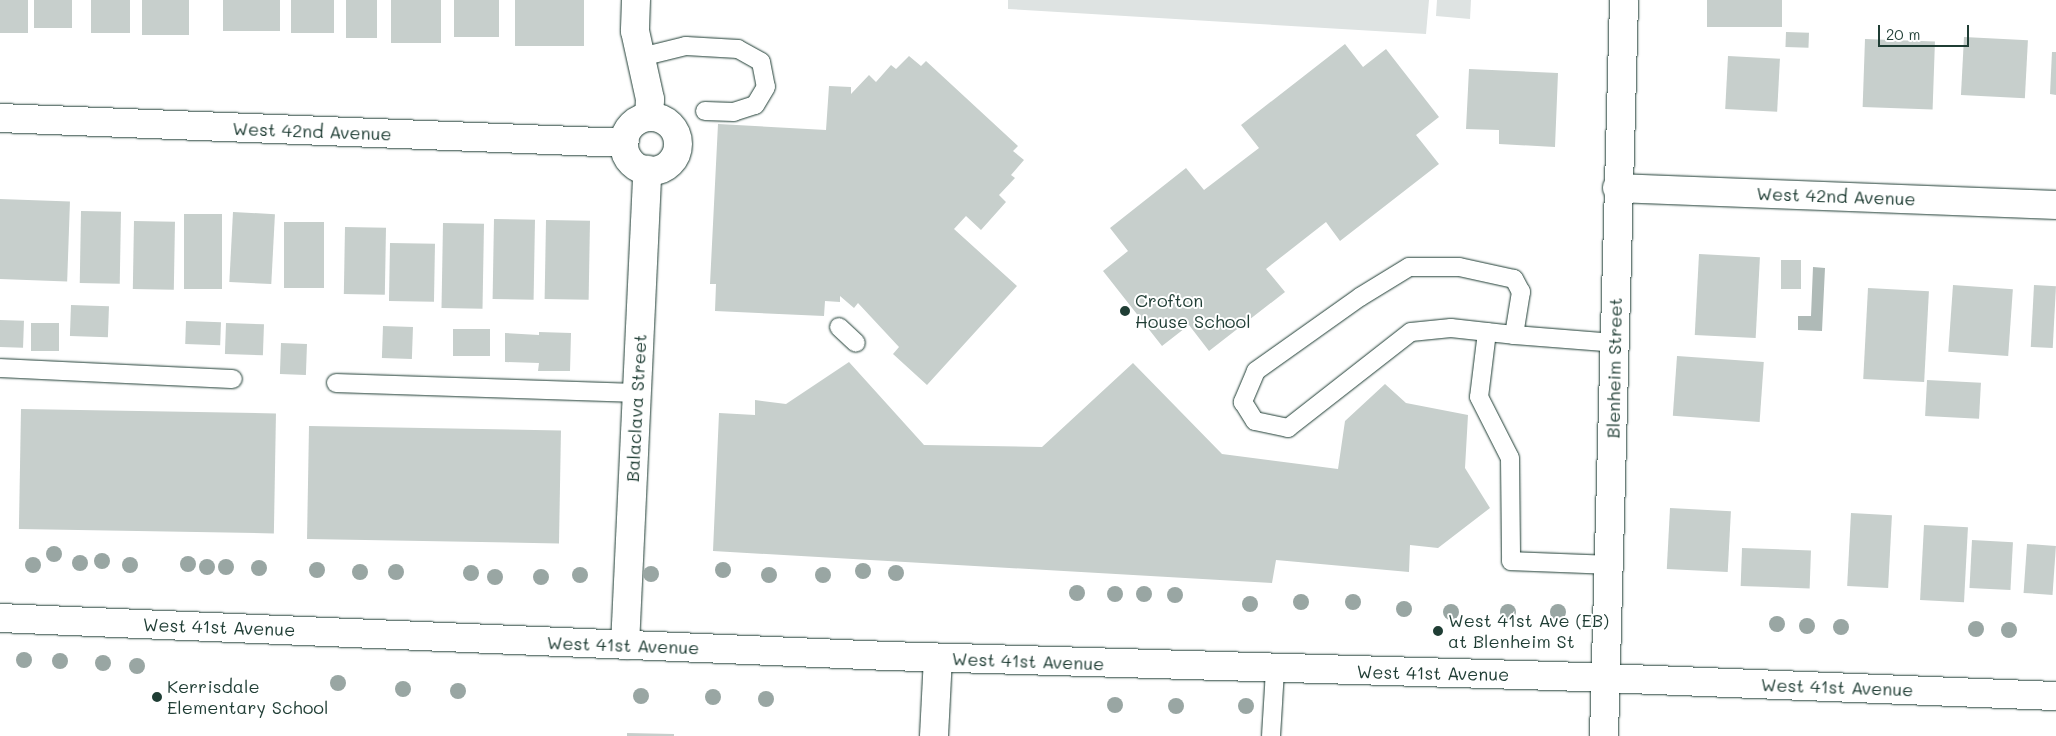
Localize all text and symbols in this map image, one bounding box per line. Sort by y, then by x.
scale bar [1881,15,1972,47]
text: 20 m [1886,24,1920,44]
street label: West 42nd Avenue [232,117,392,145]
street label: West 42nd Avenue [1756,182,1916,210]
place label: Crofton House School [1135,290,1251,332]
street label: Blenheim Street [1602,297,1626,439]
marker: Crofton House School [1119,305,1131,317]
street label: Balaclava Street [621,333,651,483]
place label: West 41st Ave (EB) at Blenheim St [1448,610,1609,652]
street label: West 41st Avenue [142,614,296,640]
marker: West 41st Ave (EB) at Blenheim St [1432,625,1444,637]
street label: West 41st Avenue [546,632,700,658]
street label: West 41st Avenue [951,648,1105,674]
street label: West 41st Avenue [1356,661,1510,685]
street label: West 41st Avenue [1760,674,1914,700]
place label: Kerrisdale Elementary School [167,676,328,719]
marker: Kerrisdale Elementary School [151,691,163,703]

